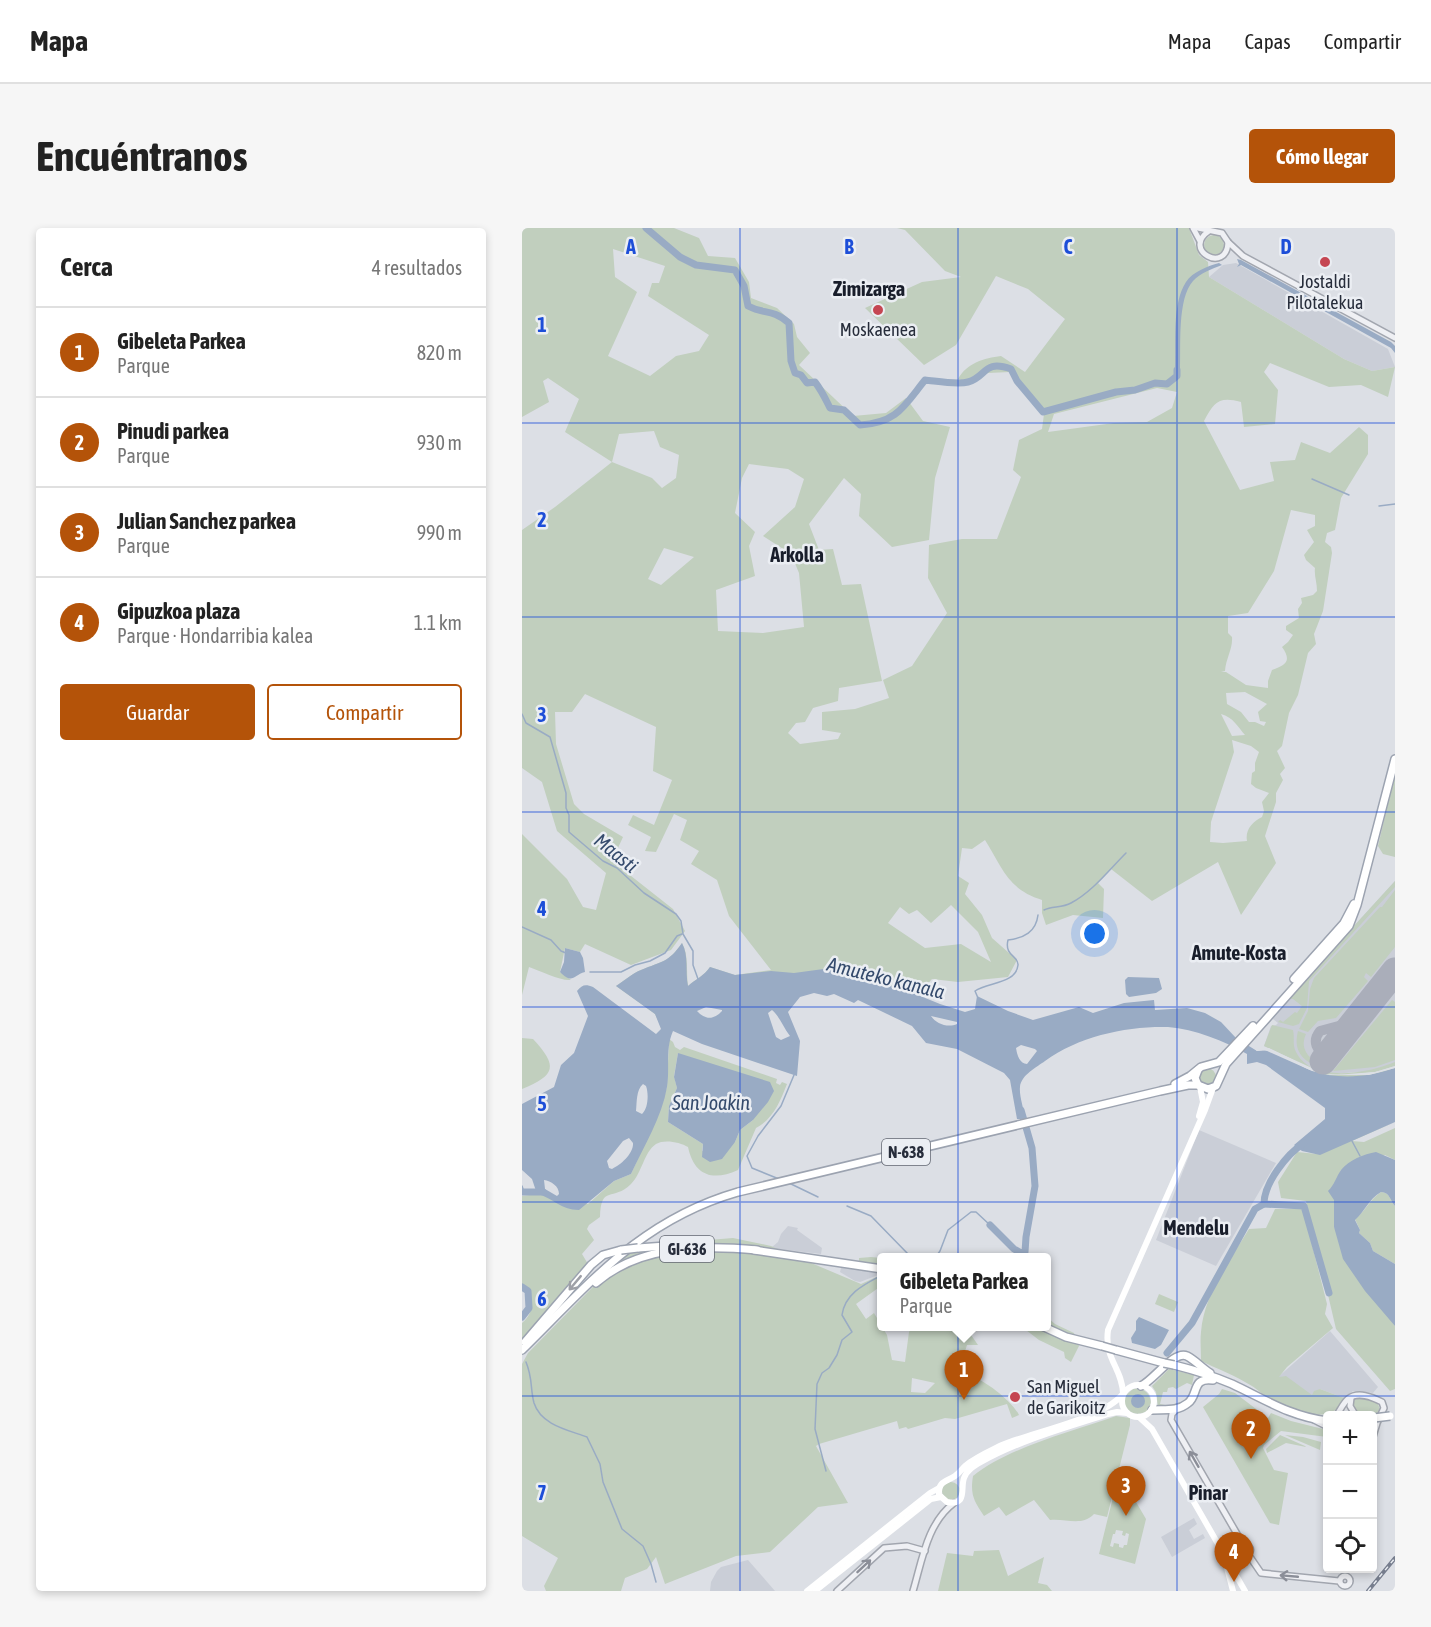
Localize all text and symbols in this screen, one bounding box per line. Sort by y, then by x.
text: Mapa [30,25,88,57]
text: Mapa [1168,29,1211,53]
text: Capas [1244,29,1291,53]
text: Compartir [1324,29,1401,53]
button: Cómo llegar [1249,129,1395,183]
text: Encuéntranos [36,132,248,180]
text: A [625,235,636,258]
text: B [844,235,854,258]
text: C [1064,235,1073,258]
text: D [1280,235,1292,258]
text: Cerca [60,252,113,282]
marker: Jostaldi Pilotalekua [1318,255,1332,269]
text: 4 resultados [372,256,462,279]
place label: Jostaldi Pilotalekua [1287,271,1363,313]
district label: Zimizarga [833,277,905,300]
marker: Moskaenea [871,303,885,317]
text: 1 [537,313,547,336]
place label: Moskaenea [840,319,916,340]
text: Gibeleta Parkea [117,328,246,354]
text: 1 [75,341,84,364]
text: 820 m [417,341,462,364]
text: Parque [117,354,170,377]
text: Pinudi parkea [117,418,229,444]
text: 2 [75,431,84,454]
text: 930 m [417,431,462,454]
text: Parque [117,444,170,467]
text: Julian Sanchez parkea [117,508,296,534]
text: 2 [537,508,547,531]
text: 3 [75,521,84,544]
text: 990 m [417,521,462,544]
text: Parque [117,534,170,557]
district label: Arkolla [769,543,824,566]
text: Gipuzkoa plaza [117,598,240,624]
text: 4 [75,611,84,634]
text: 1.1 km [414,611,462,634]
text: Parque · Hondarribia kalea [117,624,313,647]
button: Guardar [60,684,255,740]
button: Compartir [267,684,462,740]
text: 3 [537,703,547,726]
water label: Maasti [590,828,643,877]
text: 4 [536,897,547,920]
your location [1080,919,1109,948]
district label: Amute-Kosta [1191,941,1286,964]
water label: Amuteko kanala [824,952,947,1003]
water label: San Joakin [671,1091,750,1114]
text: 5 [537,1092,547,1115]
road number: N-638 [882,1139,930,1165]
district label: Mendelu [1163,1216,1229,1239]
road number: GI-636 [660,1236,714,1262]
popup [877,1253,1051,1331]
text: Gibeleta Parkea [900,1268,1028,1294]
one-way arrow [568,1275,582,1290]
text: 6 [537,1287,547,1310]
text: Parque [900,1294,952,1317]
pin: 1 [944,1350,984,1400]
place label: San Miguel de Garikoitz [1027,1376,1106,1418]
marker: San Miguel de Garikoitz [1008,1390,1022,1404]
pin: 2 [1232,1410,1270,1459]
map controls [1323,1411,1377,1573]
button: + [1323,1411,1377,1465]
one-way arrow [1187,1451,1199,1468]
button: − [1323,1465,1377,1519]
pin: 3 [1106,1466,1146,1516]
text: 7 [537,1481,547,1504]
district label: Pinar [1188,1481,1229,1504]
button: locate [1323,1519,1377,1573]
pin: 4 [1214,1532,1254,1582]
one-way arrow [856,1559,871,1573]
one-way arrow [1279,1570,1299,1581]

